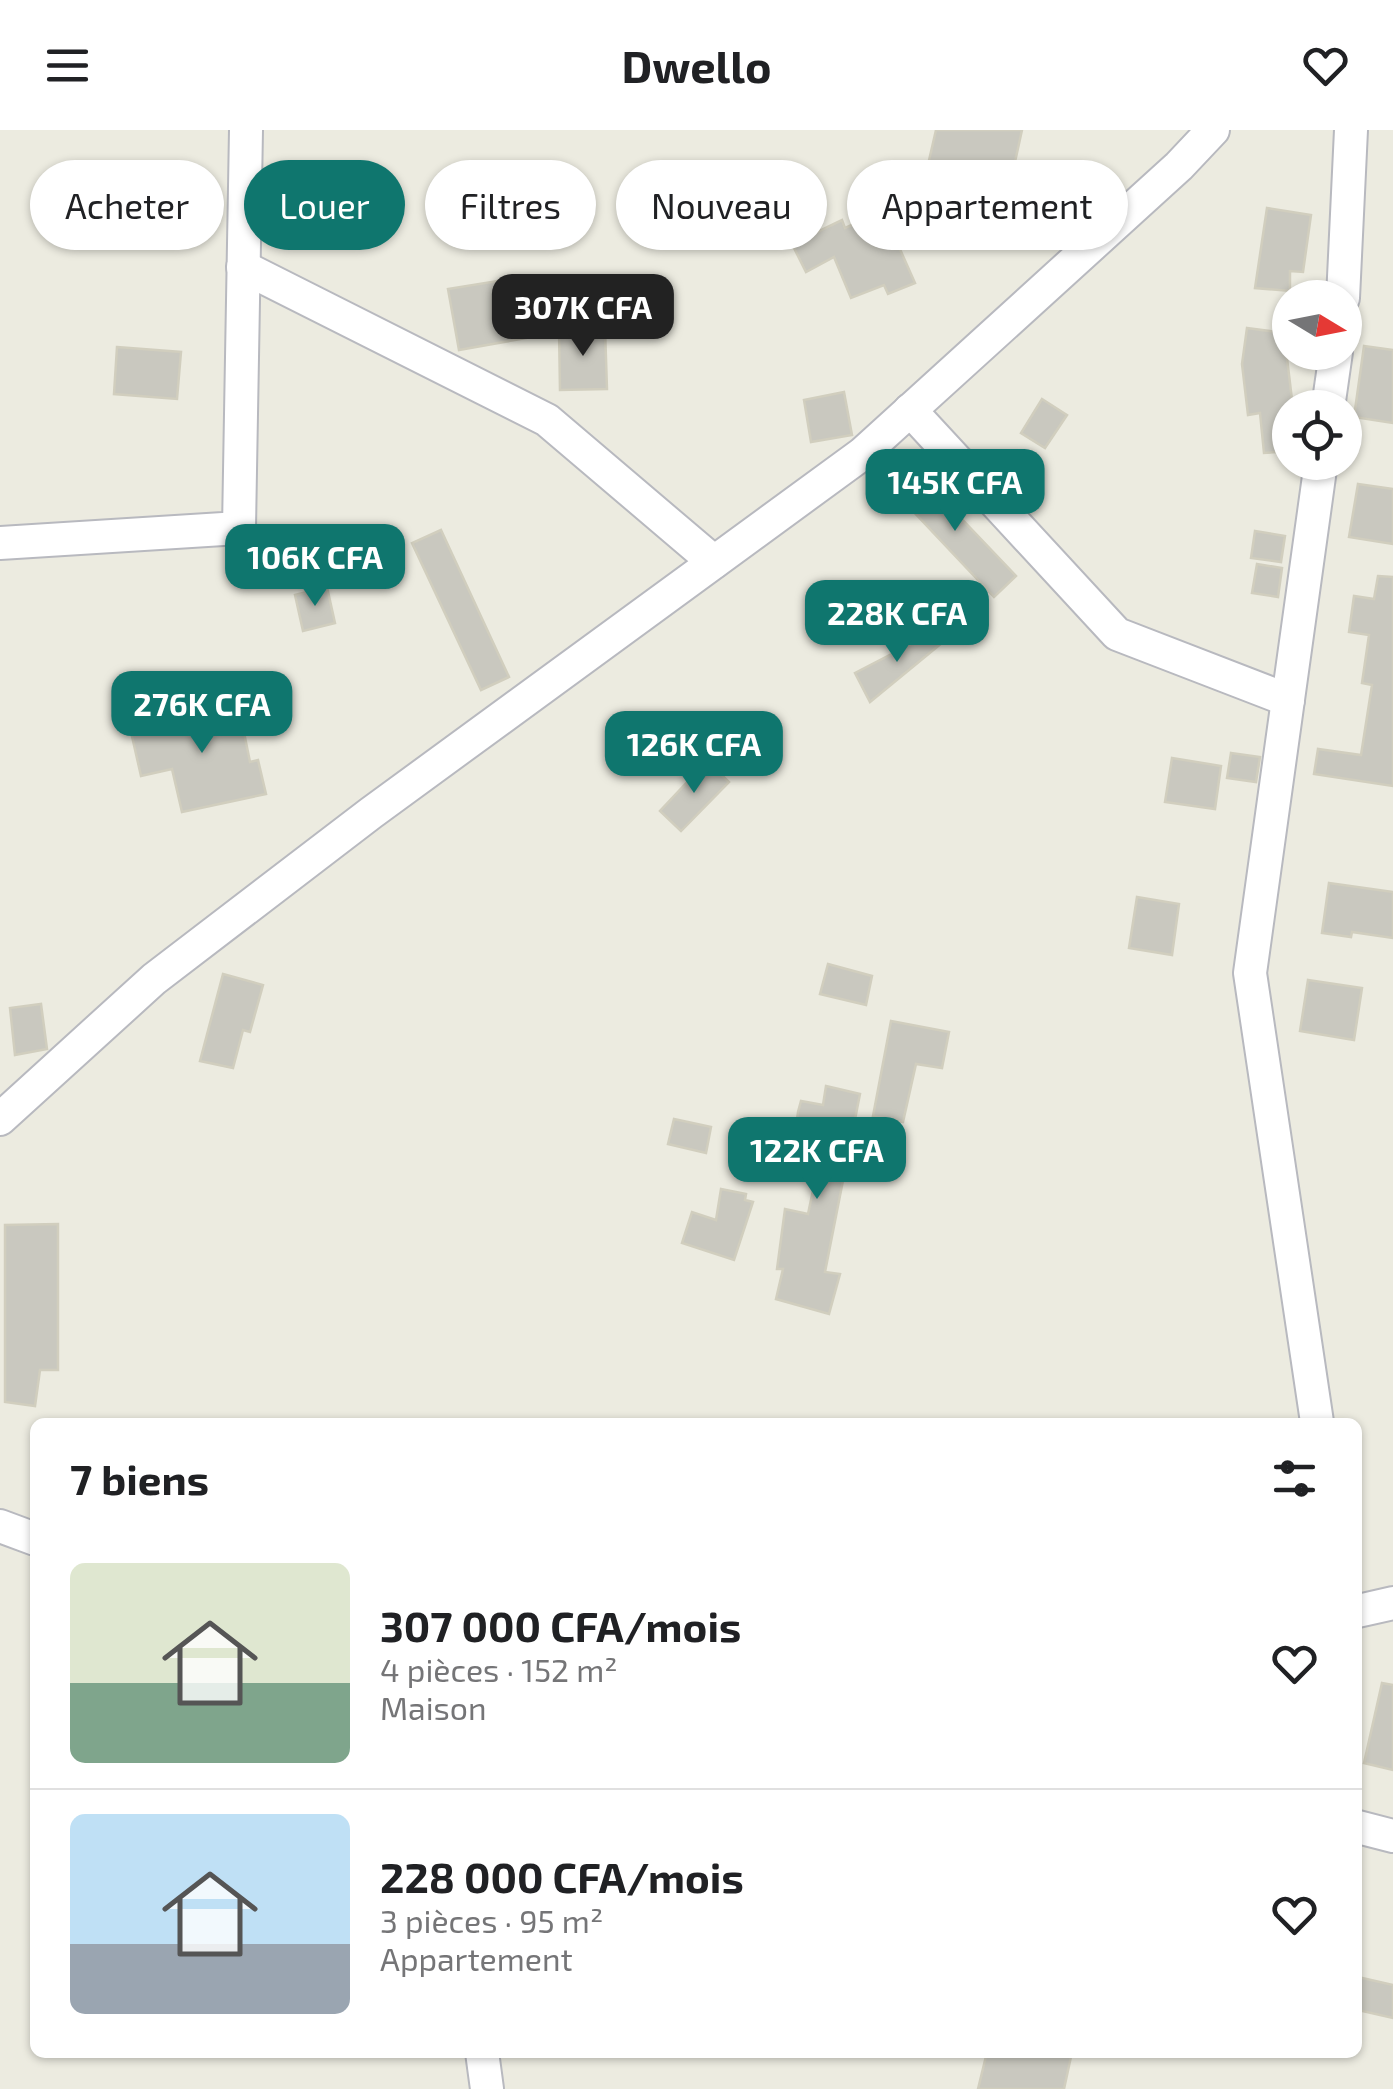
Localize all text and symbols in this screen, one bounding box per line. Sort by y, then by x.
icon: menu [40,38,95,93]
text: Dwello [621,38,772,92]
icon: heart [1298,38,1353,93]
chip: Acheter [30,160,224,250]
chip: Louer [244,160,405,250]
chip: Filtres [425,160,596,250]
chip: Nouveau [616,160,827,250]
chip: Appartement [847,160,1128,250]
pin: 307K CFA [480,274,686,359]
north arrow [1272,280,1362,370]
map controls [1272,280,1362,480]
text: 307K CFA [514,287,652,325]
button: locate [1272,390,1362,480]
pin: 145K CFA [852,449,1058,534]
text: 145K CFA [888,462,1022,500]
pin: 106K CFA [212,524,418,609]
text: 106K CFA [247,537,383,575]
pin: 228K CFA [794,580,1000,665]
text: 228K CFA [827,593,967,631]
pin: 276K CFA [99,671,305,756]
text: 276K CFA [133,684,271,722]
pin: 126K CFA [591,711,797,796]
text: 126K CFA [627,724,761,762]
pin: 122K CFA [714,1117,920,1202]
text: 122K CFA [750,1130,884,1168]
icon: filters [1267,1451,1322,1506]
text: 7 biens [70,1453,209,1503]
text: 307 000 CFA/mois [380,1600,741,1650]
icon: home [150,1603,270,1723]
icon: heart [1267,1636,1322,1691]
text: 4 pièces · 152 m² [380,1650,617,1688]
text: Maison [380,1688,487,1726]
text: 228 000 CFA/mois [380,1851,744,1901]
icon: home [150,1854,270,1974]
icon: heart [1267,1887,1322,1942]
text: 3 pièces · 95 m² [380,1901,603,1939]
text: Appartement [380,1939,573,1977]

